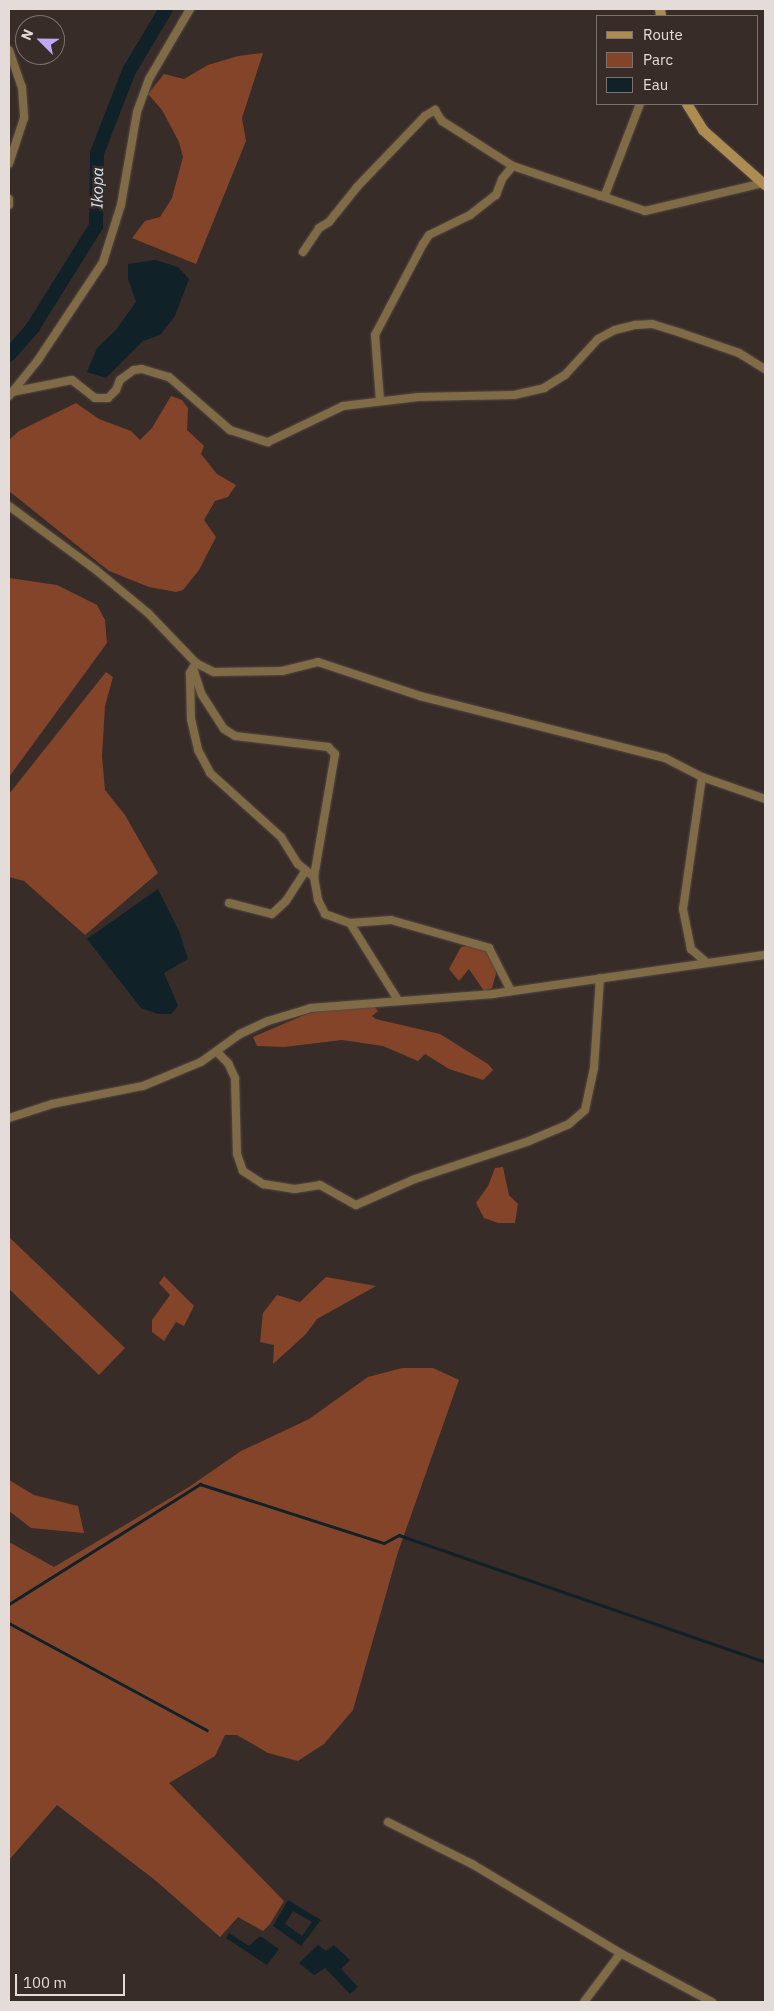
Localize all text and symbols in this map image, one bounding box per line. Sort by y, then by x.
north arrow [15,15,65,65]
legend [596,15,759,105]
text: Route [643,25,683,44]
text: N [17,26,37,43]
text: Parc [643,50,673,69]
text: Eau [643,75,668,94]
water label: Ikopa [87,167,107,209]
scale bar [18,1964,128,1996]
text: 100 m [23,1973,67,1992]

